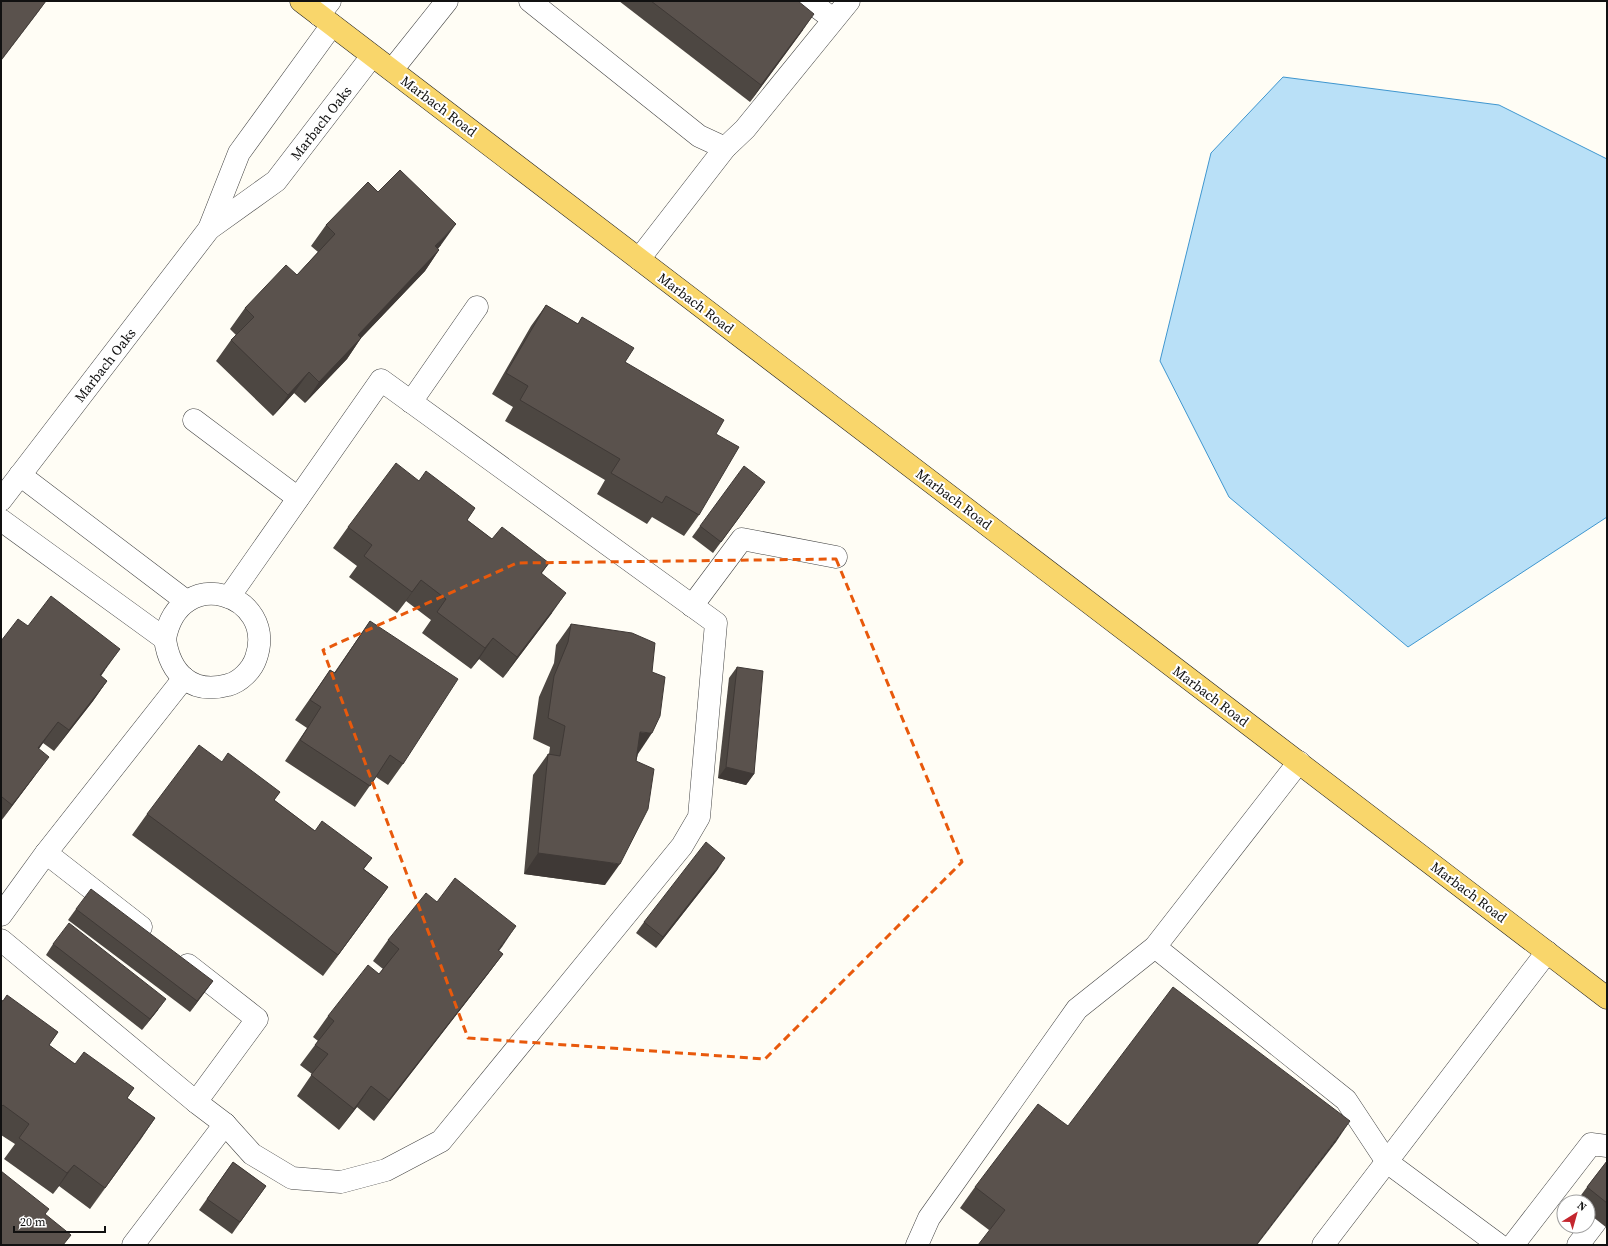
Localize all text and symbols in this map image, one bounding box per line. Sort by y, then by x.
street label: Marbach Road [397,71,481,141]
street label: Marbach Oaks [286,82,356,164]
street label: Marbach Road [654,268,738,338]
street label: Marbach Oaks [70,324,140,406]
street label: Marbach Road [912,464,996,534]
street label: Marbach Road [1169,661,1253,731]
street label: Marbach Road [1427,857,1511,927]
north arrow [1556,1194,1596,1234]
text: N [1574,1198,1589,1215]
scale bar [14,1208,105,1234]
text: 20 m [20,1214,46,1230]

